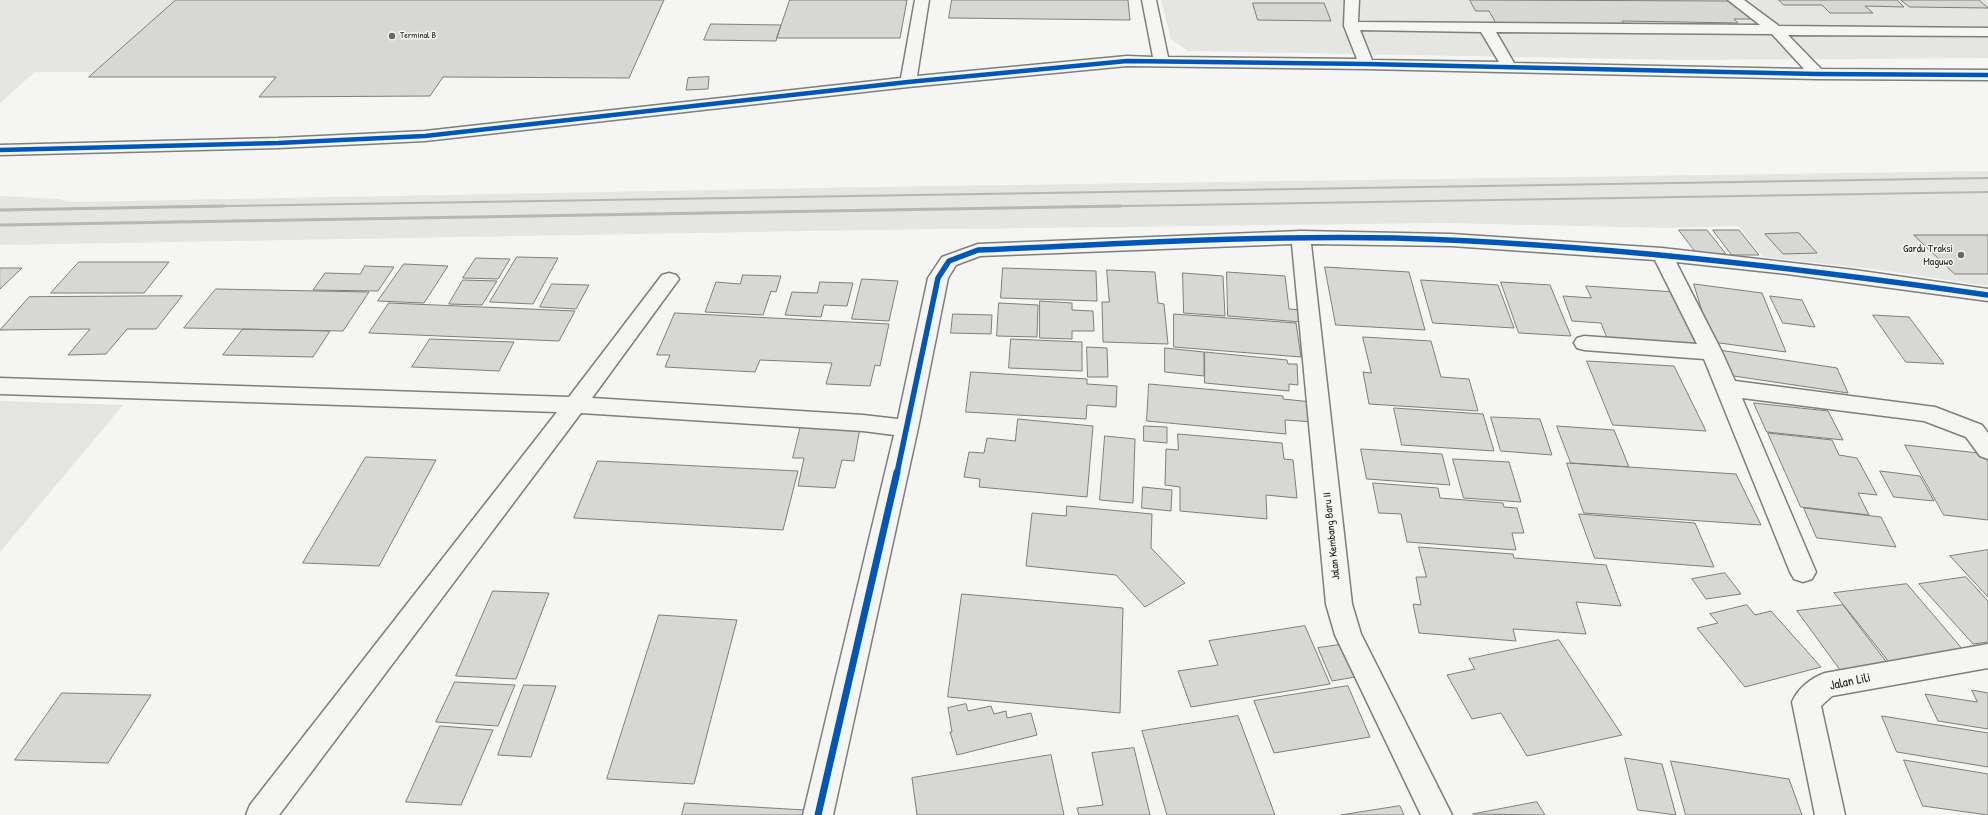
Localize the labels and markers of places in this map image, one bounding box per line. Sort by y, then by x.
marker: Terminal B [387,31,397,41]
place label: Terminal B [400,31,436,41]
place label: Gardu Traksi Maguwo [1903,242,1953,268]
marker: Gardu Traksi Maguwo [1956,250,1966,260]

